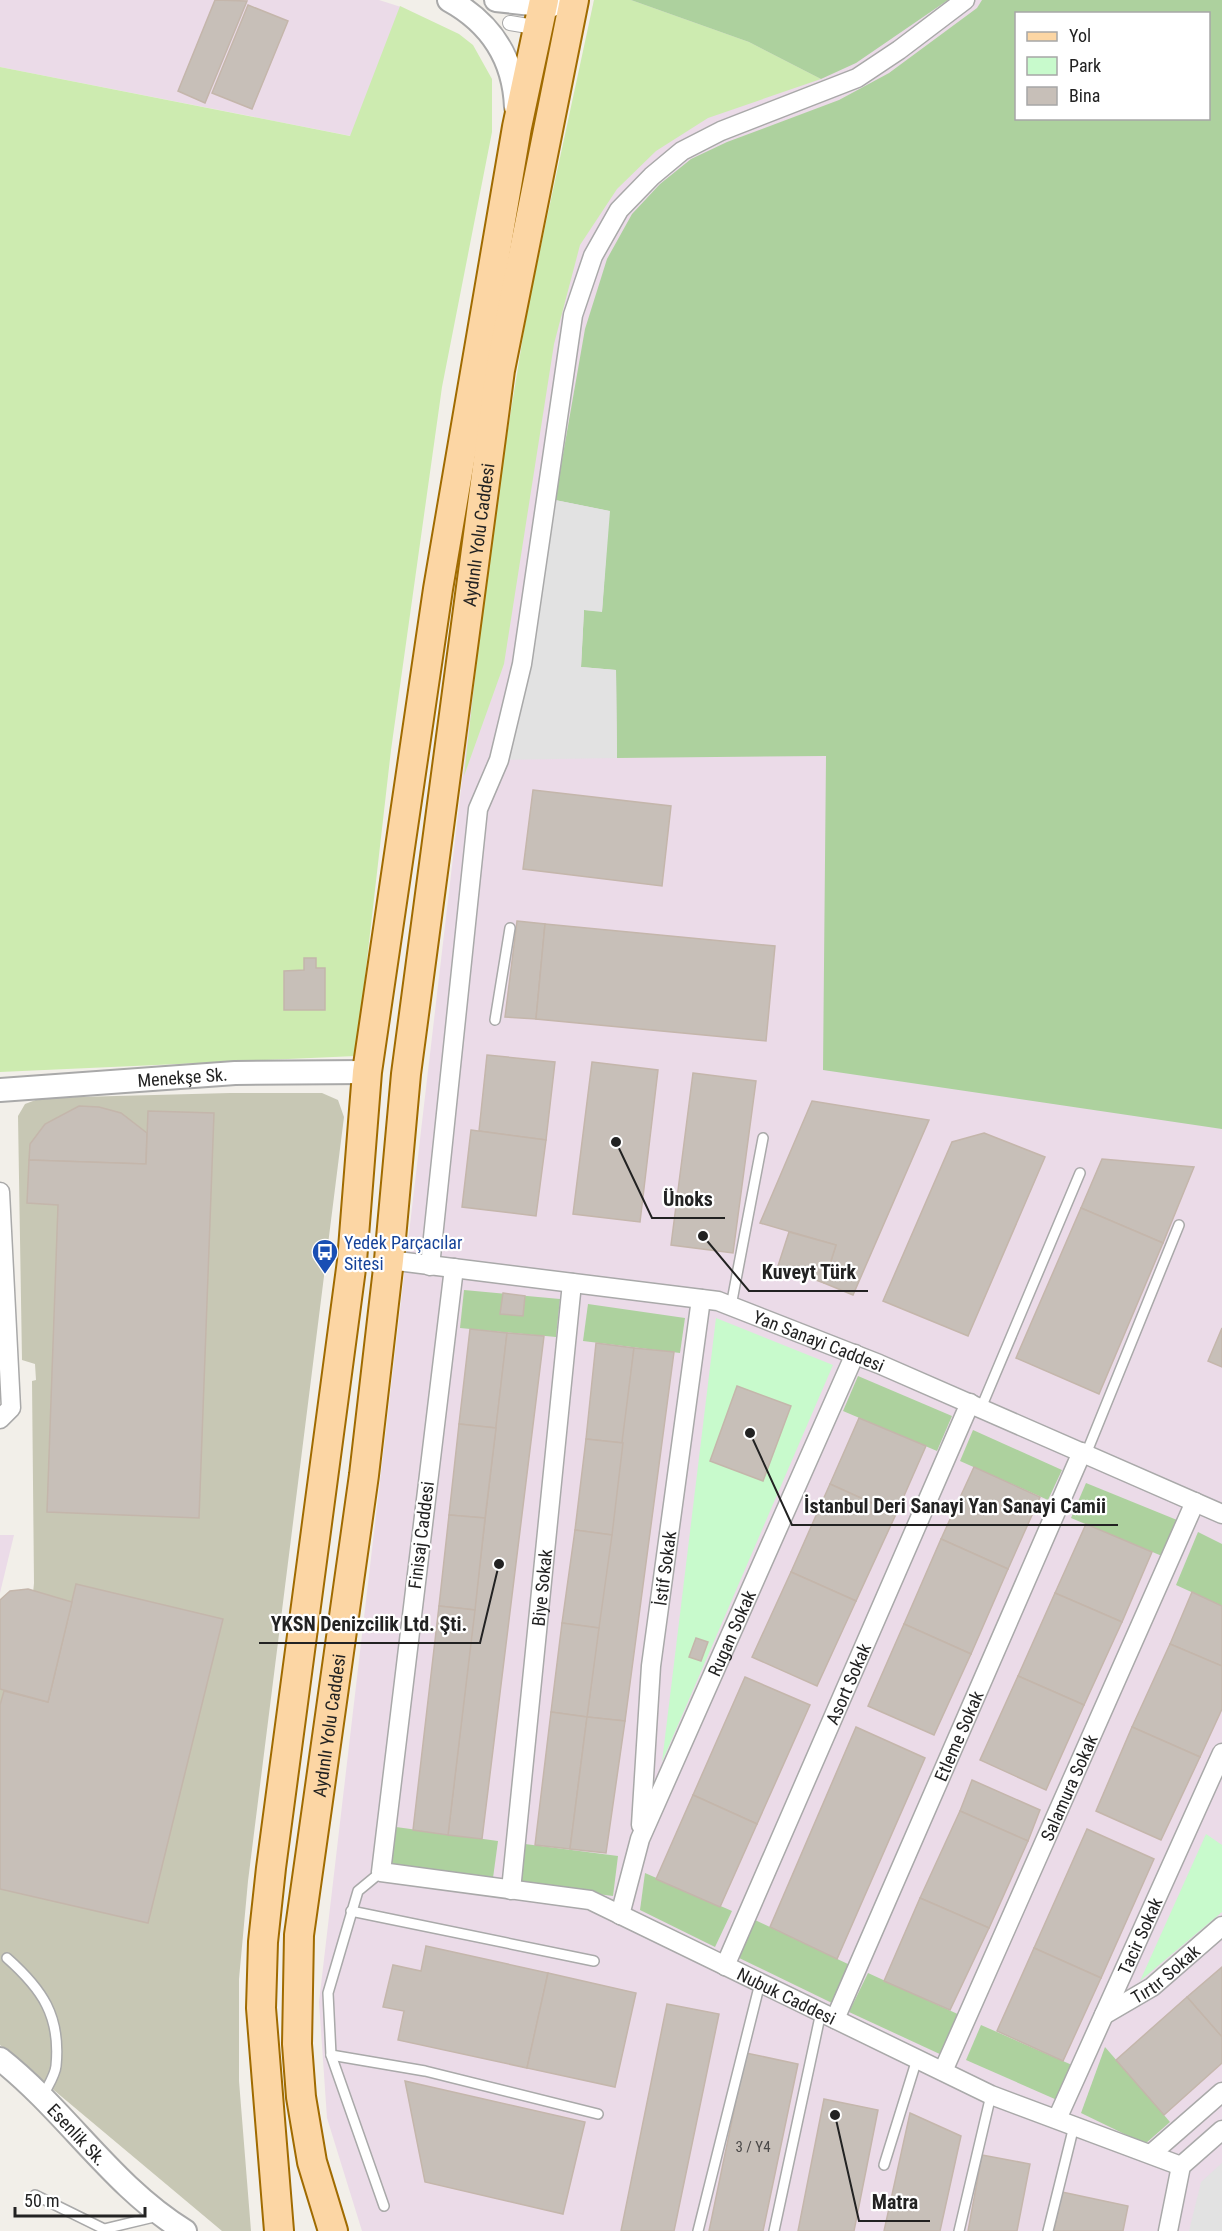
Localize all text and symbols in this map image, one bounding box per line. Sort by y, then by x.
legend [1015,12,1210,120]
text: Yol [1069,25,1091,46]
text: Park [1069,55,1101,76]
text: Bina [1069,85,1100,106]
street label: Aydınlı Yolu Caddesi [458,462,498,608]
street label: Menekşe Sk. [137,1063,228,1091]
callout: Ünoks [652,1180,725,1218]
text: Ünoks [663,1187,713,1211]
place label: Yedek Parçacılar Sitesi [344,1232,463,1274]
bus stop icon: Yedek Parçacılar Sitesi [310,1237,340,1275]
callout: Kuveyt Türk [749,1253,868,1291]
text: Kuveyt Türk [762,1260,857,1284]
street label: Yan Sanayi Caddesi [751,1305,888,1376]
street label: Finisaj Caddesi [404,1480,438,1590]
callout: İstanbul Deri Sanayi Yan Sanayi Camii [792,1487,1118,1525]
text: İstanbul Deri Sanayi Yan Sanayi Camii [804,1494,1106,1518]
street label: İstif Sokak [649,1529,680,1607]
street label: Biye Sokak [527,1548,556,1627]
street label: Rugan Sokak [703,1587,760,1679]
callout: YKSN Denizcilik Ltd. Şti. [259,1605,480,1643]
text: YKSN Denizcilik Ltd. Şti. [271,1612,467,1636]
street label: Asort Sokak [821,1640,875,1727]
street label: Aydınlı Yolu Caddesi [308,1652,349,1798]
street label: Etleme Sokak [930,1687,987,1784]
street label: Salamura Sokak [1036,1731,1101,1844]
street label: Tacir Sokak [1113,1894,1166,1978]
street label: Tırtır Sokak [1127,1940,1204,2007]
street label: Nubuk Caddesi [734,1963,840,2029]
street label: Esenlik Sk. [43,2099,111,2170]
house number: 3 / Y4 [735,2138,771,2156]
scale bar [15,2180,146,2218]
callout: Matra [859,2183,930,2221]
text: 50 m [24,2190,59,2211]
text: Matra [872,2190,918,2214]

